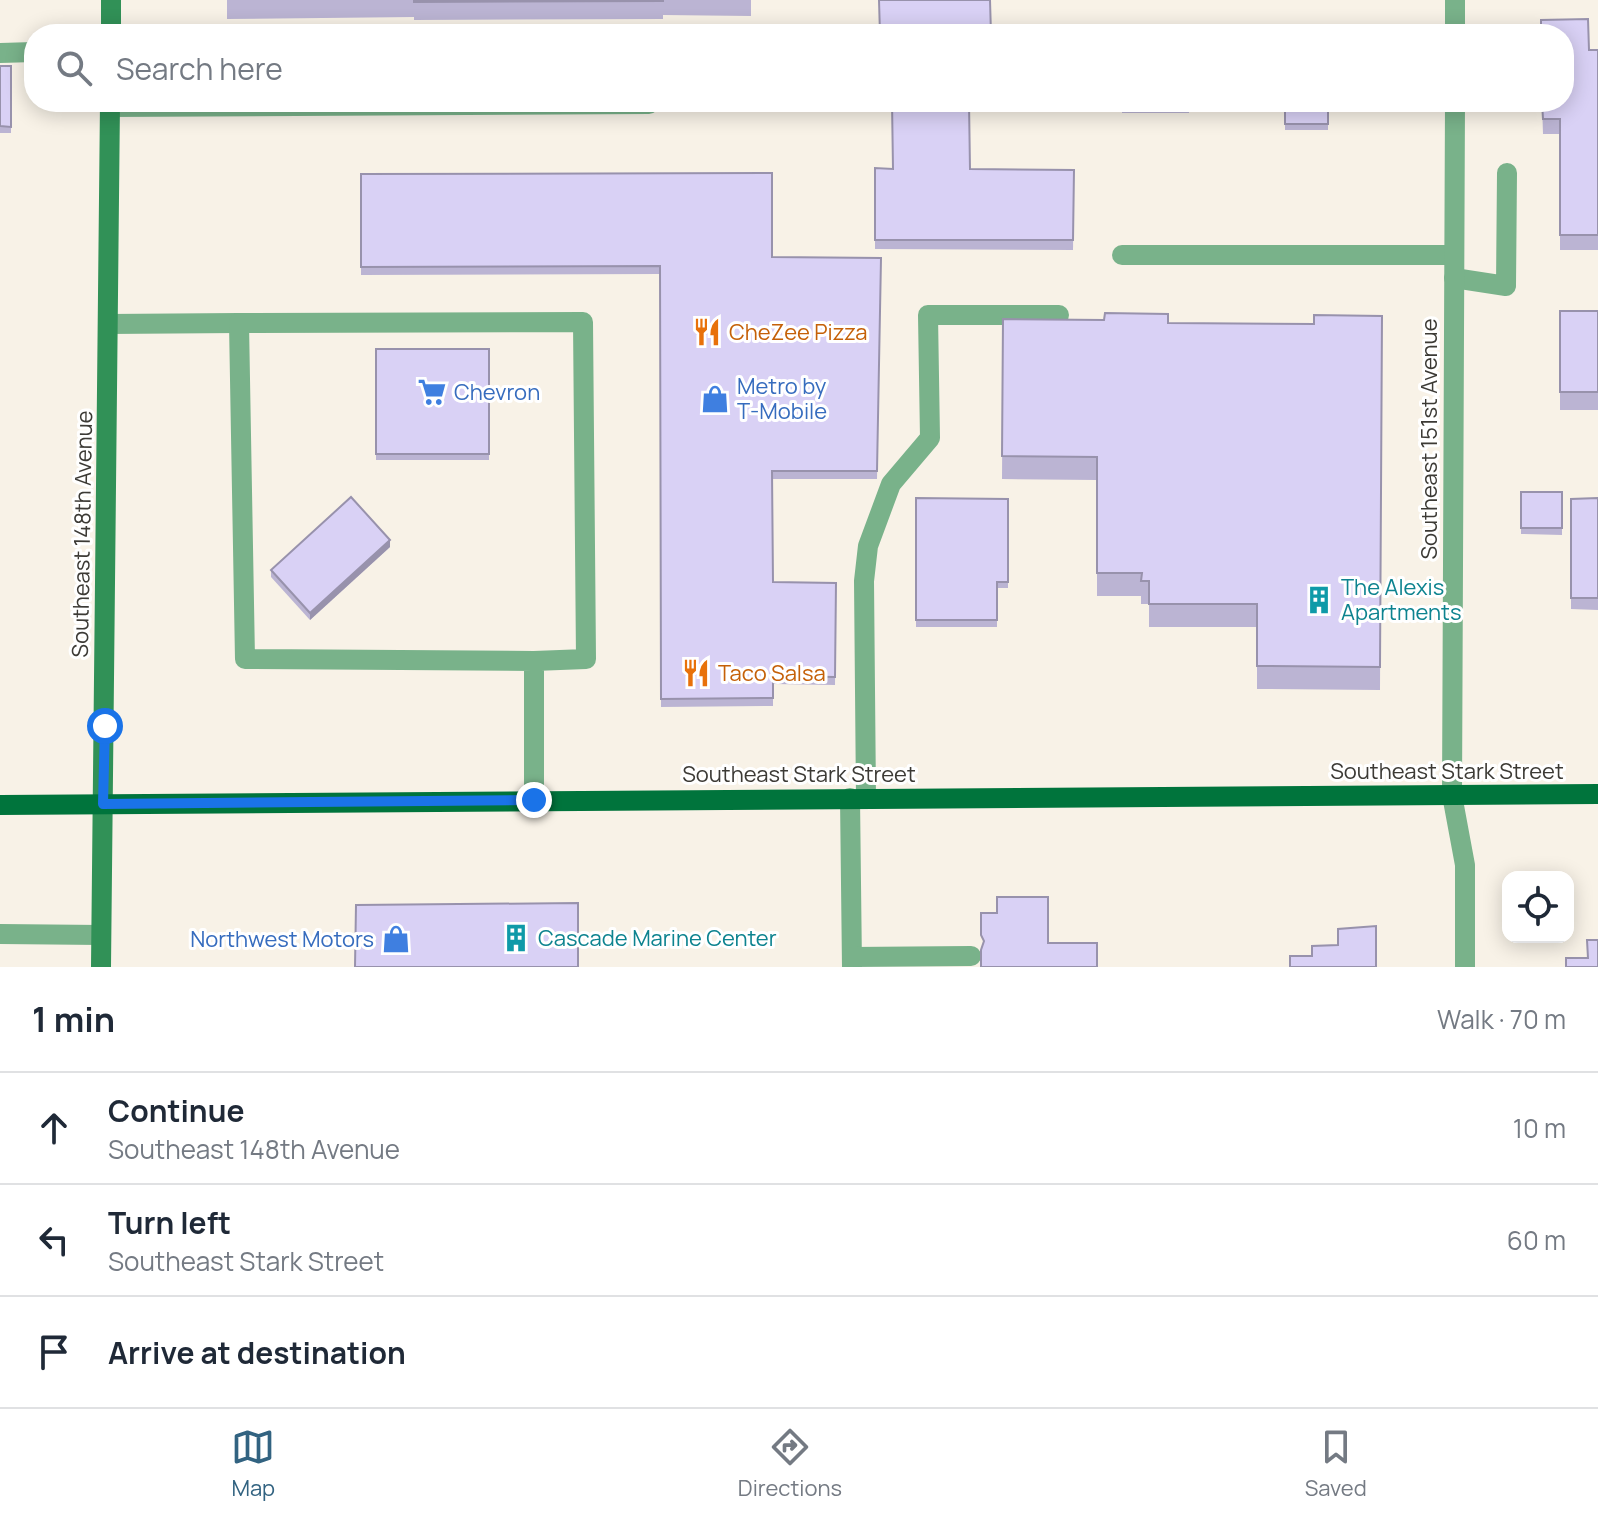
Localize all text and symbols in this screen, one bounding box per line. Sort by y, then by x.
search box [24,24,1574,112]
icon: search [52,46,96,90]
text: Search here [116,48,283,89]
restaurant icon: CheZee Pizza [692,317,722,347]
place label: CheZee Pizza [729,317,868,347]
street label: Southeast 151st Avenue [1414,318,1444,560]
place label: Metro by T-Mobile [737,371,827,426]
supermarket icon: Chevron [417,377,447,407]
place label: Chevron [454,377,540,407]
shop icon: Metro by T-Mobile [700,384,730,414]
street label: Southeast 148th Avenue [65,410,99,658]
place label: The Alexis Apartments [1341,572,1461,627]
building icon: The Alexis Apartments [1304,585,1334,615]
restaurant icon: Taco Salsa [681,658,711,688]
place label: Taco Salsa [718,658,826,688]
route start [87,708,123,744]
street label: Southeast Stark Street [1330,756,1564,786]
street label: Southeast Stark Street [682,759,916,789]
route end [516,782,552,818]
map controls [1502,871,1574,943]
button: locate [1502,871,1574,943]
building icon: Cascade Marine Center [501,923,531,953]
place label: Cascade Marine Center [538,923,777,953]
place label: Northwest Motors [190,924,374,954]
shop icon: Northwest Motors [381,924,411,954]
text: 1 min [32,996,115,1042]
text: Walk · 70 m [1437,1001,1566,1037]
text: Continue [108,1090,244,1131]
icon: ahead [32,1106,76,1150]
text: 10 m [1513,1110,1566,1146]
text: Southeast 148th Avenue [108,1131,400,1167]
text: Turn left [108,1202,231,1243]
icon: left [32,1218,76,1262]
text: 60 m [1507,1222,1566,1258]
text: Southeast Stark Street [108,1243,384,1279]
icon: arrive [32,1330,76,1374]
text: Arrive at destination [108,1332,406,1373]
tab: Map [231,1425,275,1503]
tab: Directions [738,1425,842,1503]
tab: Saved [1305,1425,1367,1503]

